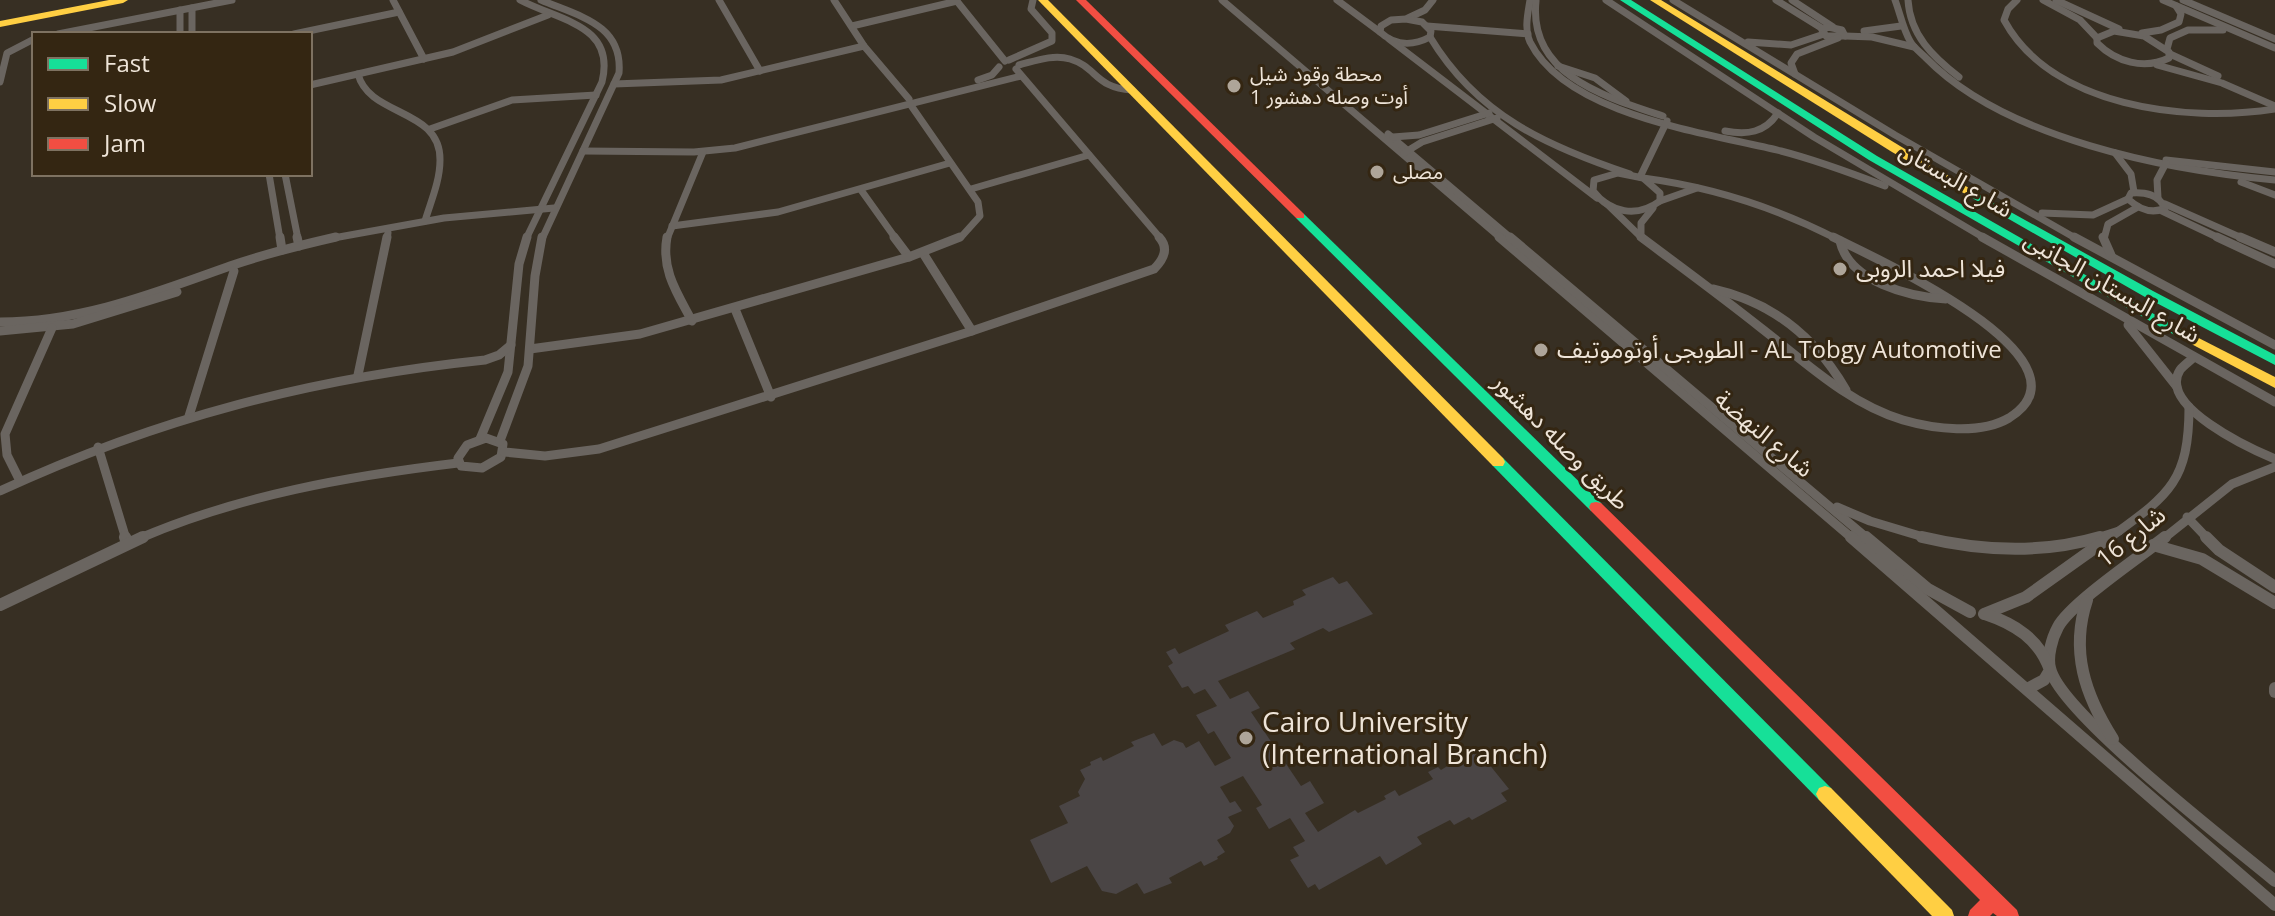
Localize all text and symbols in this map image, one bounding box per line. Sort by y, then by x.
legend [32,32,312,176]
text: Fast [104,46,150,79]
place label: محطة وقود شيل أوت وصله دهشور 1 [1250,60,1408,110]
marker: محطة وقود شيل أوت وصله دهشور 1 [1225,77,1243,95]
text: Slow [104,86,157,119]
text: Jam [102,126,146,159]
street label: شارع البستان [1893,133,2020,226]
place label: مصلى [1393,158,1443,185]
marker: مصلى [1368,163,1386,181]
street label: شارع البستان الجانبى [2017,222,2207,351]
place label: فيلا احمد الروبى [1856,251,2005,284]
marker: فيلا احمد الروبى [1831,260,1849,278]
place label: الطوبجى أوتوموتيف - AL Tobgy Automotive [1557,332,2002,365]
marker: الطوبجى أوتوموتيف - AL Tobgy Automotive [1532,341,1550,359]
street label: طريق وصله دهشور [1486,365,1638,517]
street label: شارع النهضة [1707,382,1821,486]
street label: شارع 16 [2088,498,2173,576]
place label: Cairo University (International Branch) [1262,702,1547,772]
marker: Cairo University (International Branch) [1237,729,1255,747]

